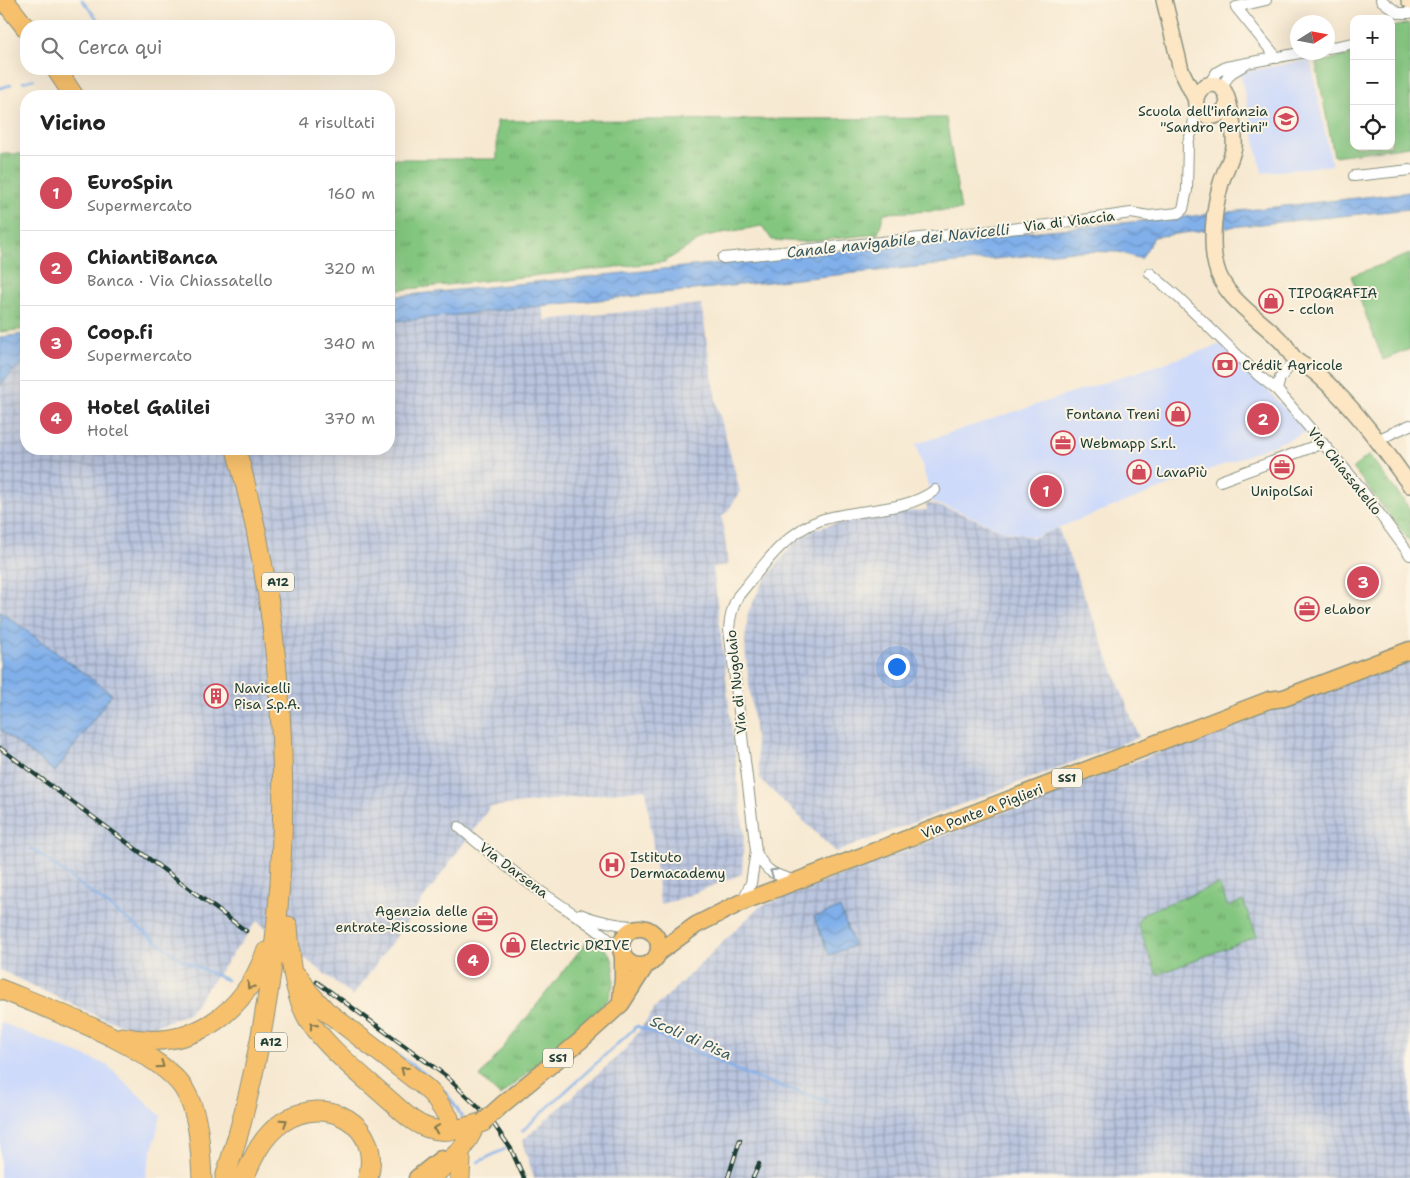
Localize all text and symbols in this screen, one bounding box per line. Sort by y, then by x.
north arrow [1290,15,1335,60]
map controls [1350,15,1395,150]
button: + [1350,15,1395,60]
search box [20,20,395,75]
icon: search [38,34,66,62]
text: Cerca qui [78,35,162,60]
button: − [1350,60,1395,105]
place label: Scuola dell'infanzia "Sandro Pertini" [1138,102,1268,136]
button: locate [1350,105,1395,150]
school or university icon: Scuola dell'infanzia "Sandro Pertini" [1273,106,1299,132]
text: Vicino [40,109,106,137]
text: 4 risultati [298,112,375,133]
text: EuroSpin [87,170,173,195]
text: 1 [52,183,60,204]
text: 160 m [328,183,375,204]
text: Supermercato [87,195,192,216]
street label: Via di Viaccia [1022,206,1116,236]
water label: Canale navigabile dei Navicelli [786,219,1011,263]
text: ChiantiBanca [87,245,218,270]
text: 2 [50,258,62,279]
text: 320 m [324,258,375,279]
text: Banca · Via Chiassatello [87,270,273,291]
place label: TIPOGRAFIA - cclon [1288,284,1377,318]
shop icon: TIPOGRAFIA - cclon [1258,288,1284,314]
text: Coop.fi [87,320,153,345]
text: 3 [50,333,62,354]
text: 340 m [323,333,375,354]
text: Supermercato [87,345,192,366]
bank icon: Crédit Agricole [1212,352,1238,378]
place label: Crédit Agricole [1242,356,1343,374]
text: Hotel Galilei [87,395,210,420]
pin: 2 [1247,400,1279,438]
shop icon: Fontana Treni [1165,401,1191,427]
place label: Fontana Treni [1066,405,1160,423]
text: 4 [50,408,62,429]
text: 370 m [324,408,375,429]
text: Hotel [87,420,128,441]
street label: Via Chiassatello [1304,423,1386,519]
office icon: Webmapp S.r.l. [1050,430,1076,456]
place label: Webmapp S.r.l. [1080,434,1176,452]
office icon: UnipolSai [1269,454,1295,480]
shop icon: LavaPiù [1126,459,1152,485]
place label: LavaPiù [1156,463,1207,481]
pin: 1 [1030,472,1062,510]
place label: UnipolSai [1251,482,1313,500]
pin: 3 [1347,563,1379,601]
road number: A12 [262,572,294,592]
office icon: eLabor [1294,596,1320,622]
place label: eLabor [1324,600,1372,618]
street label: Via di Nugolaio [722,629,750,735]
your location [884,654,910,680]
place label: Navicelli Pisa S.p.A. [234,679,300,713]
building icon: Navicelli Pisa S.p.A. [203,683,229,709]
road number: SS1 [1052,768,1082,788]
street label: Via Ponte a Piglieri [919,779,1045,843]
street label: Via Darsena [476,838,552,902]
place label: Istituto Dermacademy [630,848,725,882]
hospital icon: Istituto Dermacademy [599,852,625,878]
one-way arrow [769,868,778,878]
place label: Agenzia delle entrate-Riscossione [336,902,468,936]
office icon: Agenzia delle entrate-Riscossione [472,906,498,932]
shop icon: Electric DRIVE [500,932,526,958]
place label: Electric DRIVE [530,936,630,954]
pin: 4 [457,941,489,979]
one-way arrow [247,980,256,989]
water label: Scoli di Pisa [647,1011,735,1065]
one-way arrow [310,1022,319,1032]
road number: A12 [255,1032,287,1052]
road number: SS1 [543,1048,573,1068]
one-way arrow [155,1059,165,1068]
one-way arrow [400,1067,409,1076]
one-way arrow [278,1119,288,1128]
one-way arrow [431,1125,440,1135]

